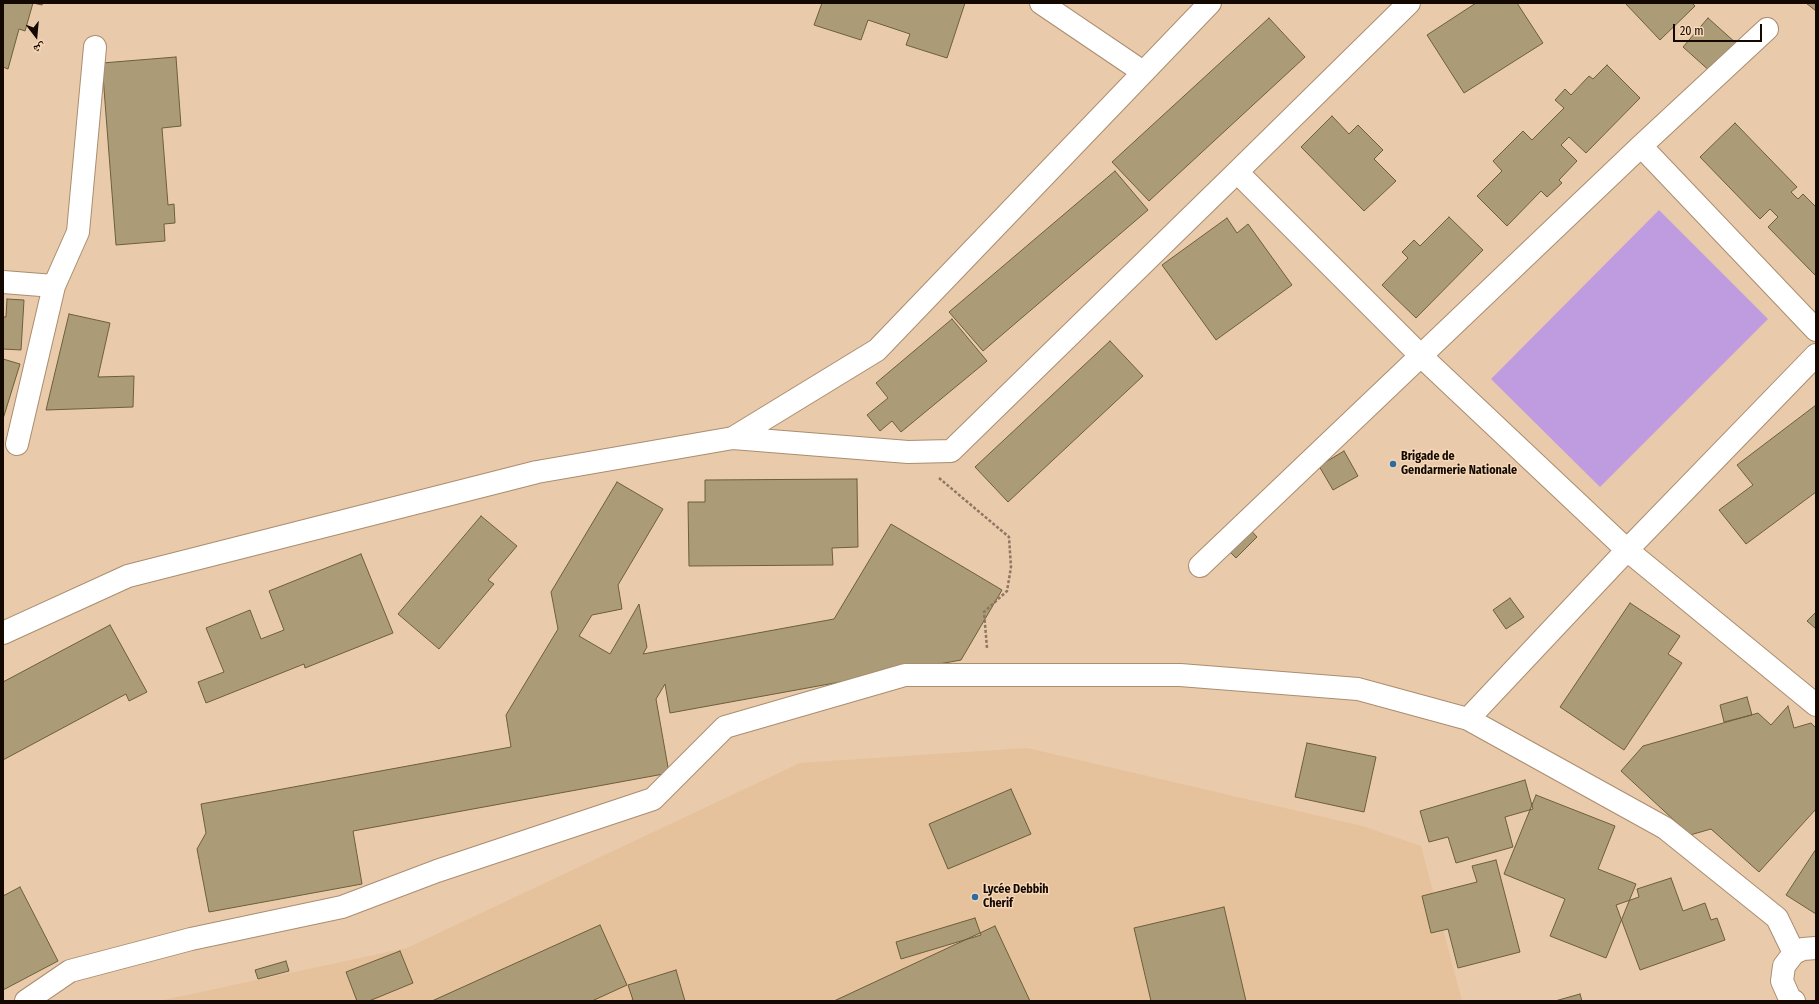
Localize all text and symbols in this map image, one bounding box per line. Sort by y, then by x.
north arrow [16,16,56,56]
scale bar [1675,16,1764,42]
text: 20 m [1680,24,1704,38]
text: ش [32,40,47,56]
place label: Brigade de Gendarmerie Nationale [1401,450,1517,478]
marker: Brigade de Gendarmerie Nationale [1388,459,1398,469]
place label: Lycée Debbih Cherif [983,883,1049,911]
marker: Lycée Debbih Cherif [970,892,980,902]

